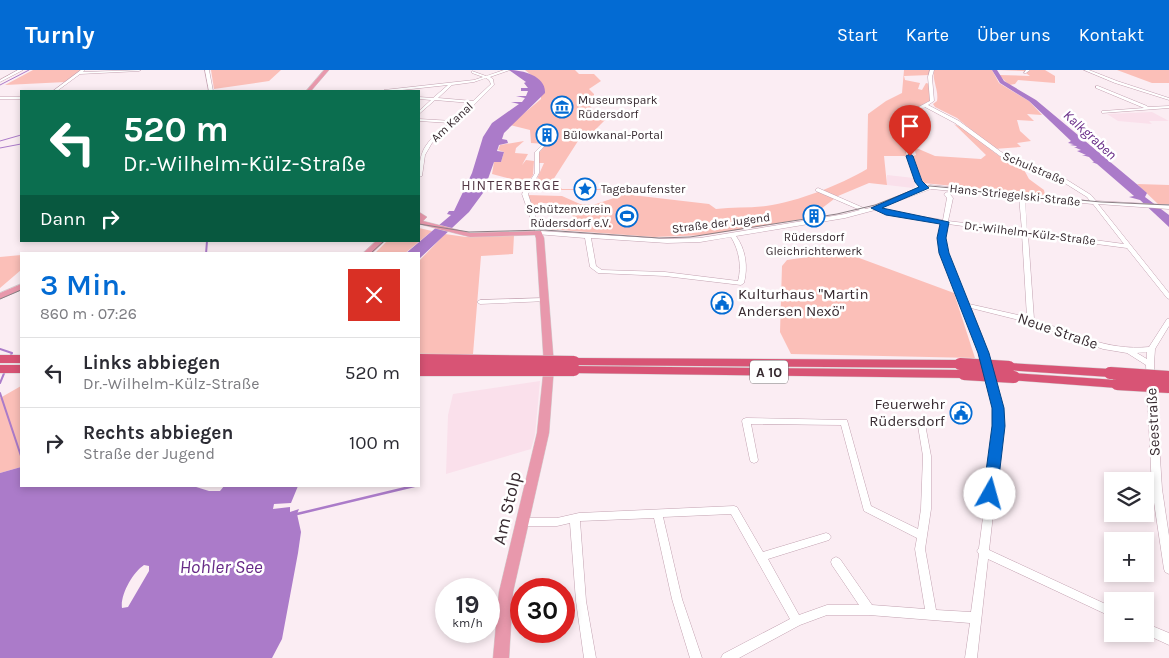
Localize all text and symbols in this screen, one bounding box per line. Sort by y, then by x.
text: Turnly [25,21,95,49]
text: Start [837,24,878,46]
text: Karte [906,24,949,46]
text: Über uns [977,24,1051,46]
text: Kontakt [1079,24,1144,46]
place label: Museumspark Rüdersdorf [578,93,658,121]
museum icon: Museumspark Rüdersdorf [550,95,574,119]
street label: Am Kanal [428,99,476,145]
pin [889,105,931,156]
water label: Kalkgraben [1060,107,1120,163]
text: 520 m [123,109,229,150]
icon: left [40,110,105,175]
icon: arrive [896,112,924,140]
building icon: Bülowkanal-Portal [535,123,559,147]
place label: Bülowkanal-Portal [563,128,663,142]
street label: Schulstraße [1001,149,1067,187]
text: Dr.-Wilhelm-Külz-Straße [123,151,366,177]
district label: HINTERBERGE [461,177,561,194]
place icon: Tagebaufenster [573,177,597,201]
street label: Hans-Striegelski-Straße [949,181,1081,209]
place label: Tagebaufenster [601,182,686,196]
place label: Schützenverein Rüdersdorf e.V. [526,202,611,230]
sports icon: Schützenverein Rüdersdorf e.V. [615,204,639,228]
building icon: Rüdersdorf Gleichrichterwerk [802,204,826,228]
icon: right [96,205,124,233]
text: Dann [40,208,86,230]
street label: Straße der Jugend [671,210,771,236]
street label: Dr.-Wilhelm-Külz-Straße [963,218,1097,248]
place label: Rüdersdorf Gleichrichterwerk [766,230,863,258]
text: 3 Min. [40,267,126,303]
button: close [348,269,400,321]
place label: Kulturhaus "Martin Andersen Nexö" [738,285,869,320]
public building icon: Kulturhaus "Martin Andersen Nexö" [710,291,734,315]
text: 860 m · 07:26 [40,304,137,323]
street label: Neue Straße [1016,309,1100,353]
text: Links abbiegen [83,352,220,374]
icon: left [40,359,68,387]
road number: A 10 [750,360,788,384]
text: 520 m [345,362,400,384]
text: Dr.-Wilhelm-Külz-Straße [83,374,260,393]
street label: Seestraße [1142,387,1164,457]
place label: Feuerwehr Rüdersdorf [869,395,946,430]
public building icon: Feuerwehr Rüdersdorf [949,401,973,425]
text: Rechts abbiegen [83,422,233,444]
icon: right [40,429,68,457]
text: 100 m [349,432,400,454]
text: Straße der Jugend [83,444,215,463]
position arrow [963,467,1015,519]
street label: Am Stolp [488,469,526,547]
map controls [1104,472,1154,642]
button: layers [1104,472,1154,522]
button: + [1104,532,1154,582]
water label: Hohler See [179,556,263,578]
speed limit sign: 30 [510,578,575,643]
text: 19 [455,590,480,619]
button: − [1104,592,1154,642]
text: km/h [452,616,483,630]

